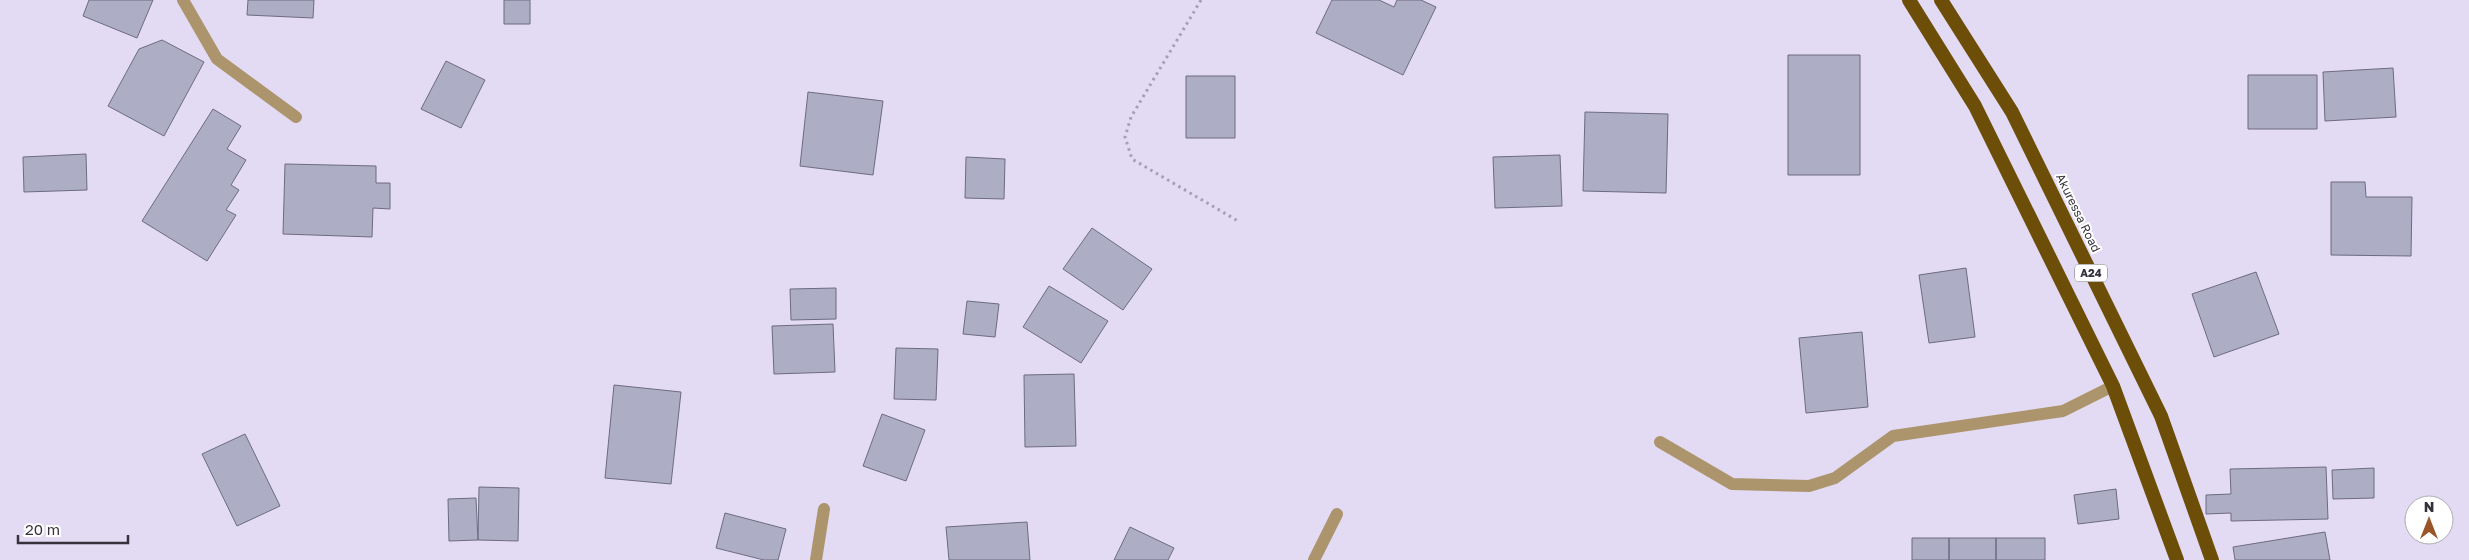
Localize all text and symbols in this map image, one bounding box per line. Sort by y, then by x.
street label: Akuressa Road [2053,171,2104,254]
road number: A24 [2075,264,2107,282]
north arrow [2404,495,2454,545]
text: N [2424,498,2434,515]
scale bar [18,512,128,544]
text: 20 m [25,520,60,538]

